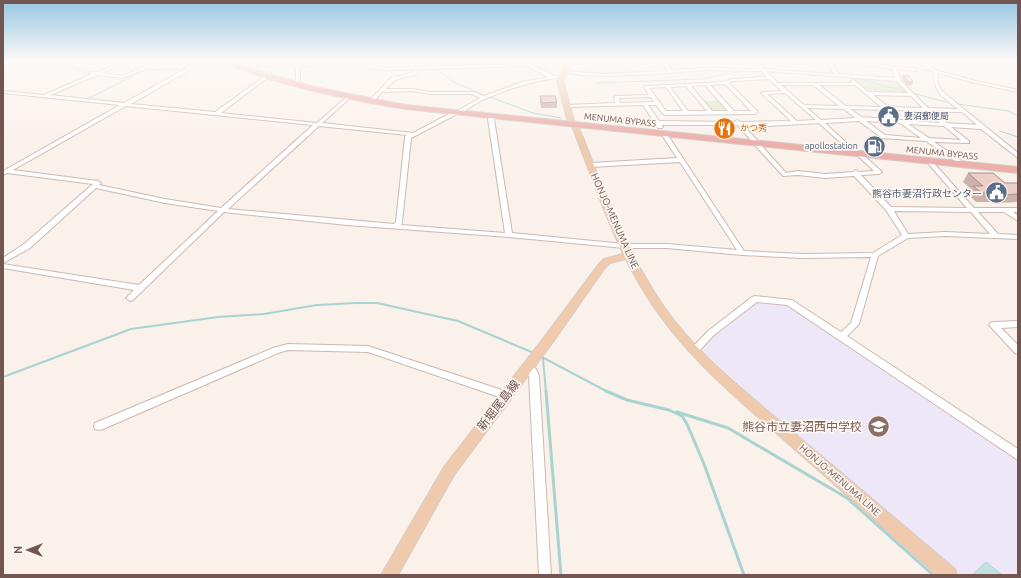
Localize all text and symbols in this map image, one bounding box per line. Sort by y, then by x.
public building icon: 妻沼郵便局 [876,103,902,129]
street label: MENUMA BYPASS [583,111,657,129]
place label: 妻沼郵便局 [904,111,949,121]
restaurant icon: かつ秀 [712,115,738,141]
place label: かつ秀 [740,123,767,133]
fuel station icon: apollostation [861,133,887,159]
place label: apollostation [805,141,858,151]
street label: MENUMA BYPASS [905,144,979,162]
street label: HONJO-MENUMA LINE [589,171,641,271]
public building icon: 熊谷市妻沼行政センター [984,180,1010,206]
place label: 熊谷市妻沼行政センター [872,188,982,199]
street label: 新堀尾島線 [474,377,522,433]
school or university icon: 熊谷市立妻沼西中学校 [865,413,891,439]
place label: 熊谷市立妻沼西中学校 [742,420,862,433]
street label: HONJO-MENUMA LINE [797,442,883,518]
north arrow [8,530,48,570]
text: N [12,546,24,554]

